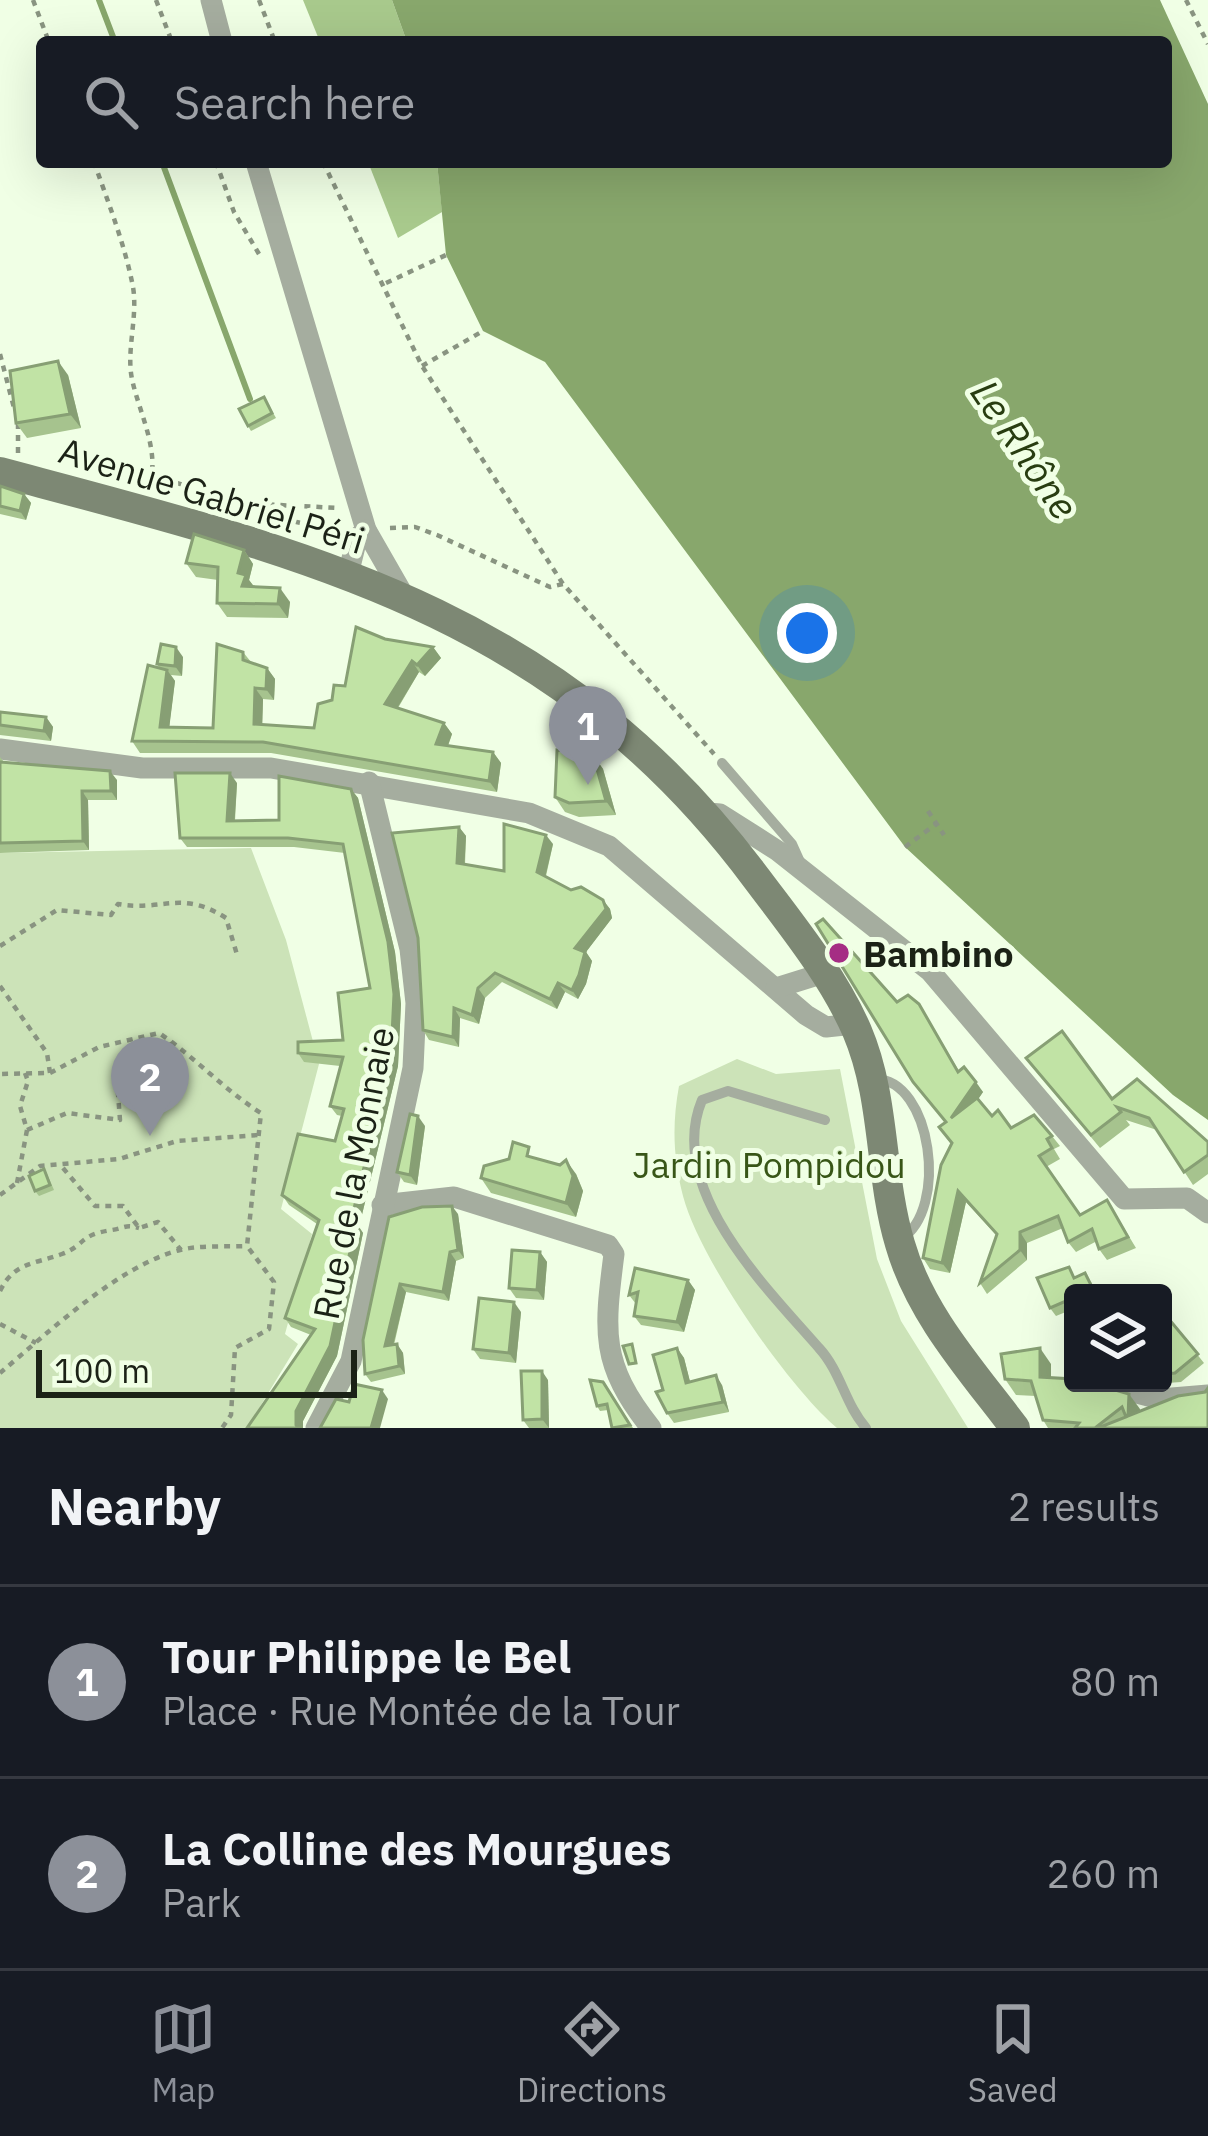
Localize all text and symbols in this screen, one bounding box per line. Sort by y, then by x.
search box [36,36,1172,168]
icon: search [78,69,144,135]
text: Search here [174,73,415,131]
water label: Le Rhône [960,370,1090,528]
street label: Avenue Gabriel Péri [53,426,371,564]
your location [777,603,837,663]
pin: 1 [549,686,627,785]
place label: Bambino [863,930,1014,977]
marker: Bambino [826,940,852,966]
street label: Rue de la Monnaie [302,1023,404,1323]
pin: 2 [111,1037,189,1136]
park label: Jardin Pompidou [632,1141,906,1188]
map controls [1064,1284,1172,1392]
button: layers [1064,1284,1172,1392]
scale bar [36,1344,357,1397]
text: 100 m [54,1349,150,1392]
text: Nearby [48,1473,221,1539]
text: 2 results [1008,1481,1160,1532]
text: Tour Philippe le Bel [162,1627,571,1685]
text: 1 [75,1656,99,1707]
text: 80 m [1070,1656,1160,1707]
text: Place · Rue Montée de la Tour [162,1685,680,1736]
text: La Colline des Mourgues [162,1819,671,1877]
text: 2 [75,1848,99,1899]
text: 260 m [1047,1848,1160,1899]
text: Park [162,1877,241,1928]
tab: Map [150,1996,216,2111]
tab: Directions [517,1996,667,2111]
tab: Saved [968,1996,1058,2111]

